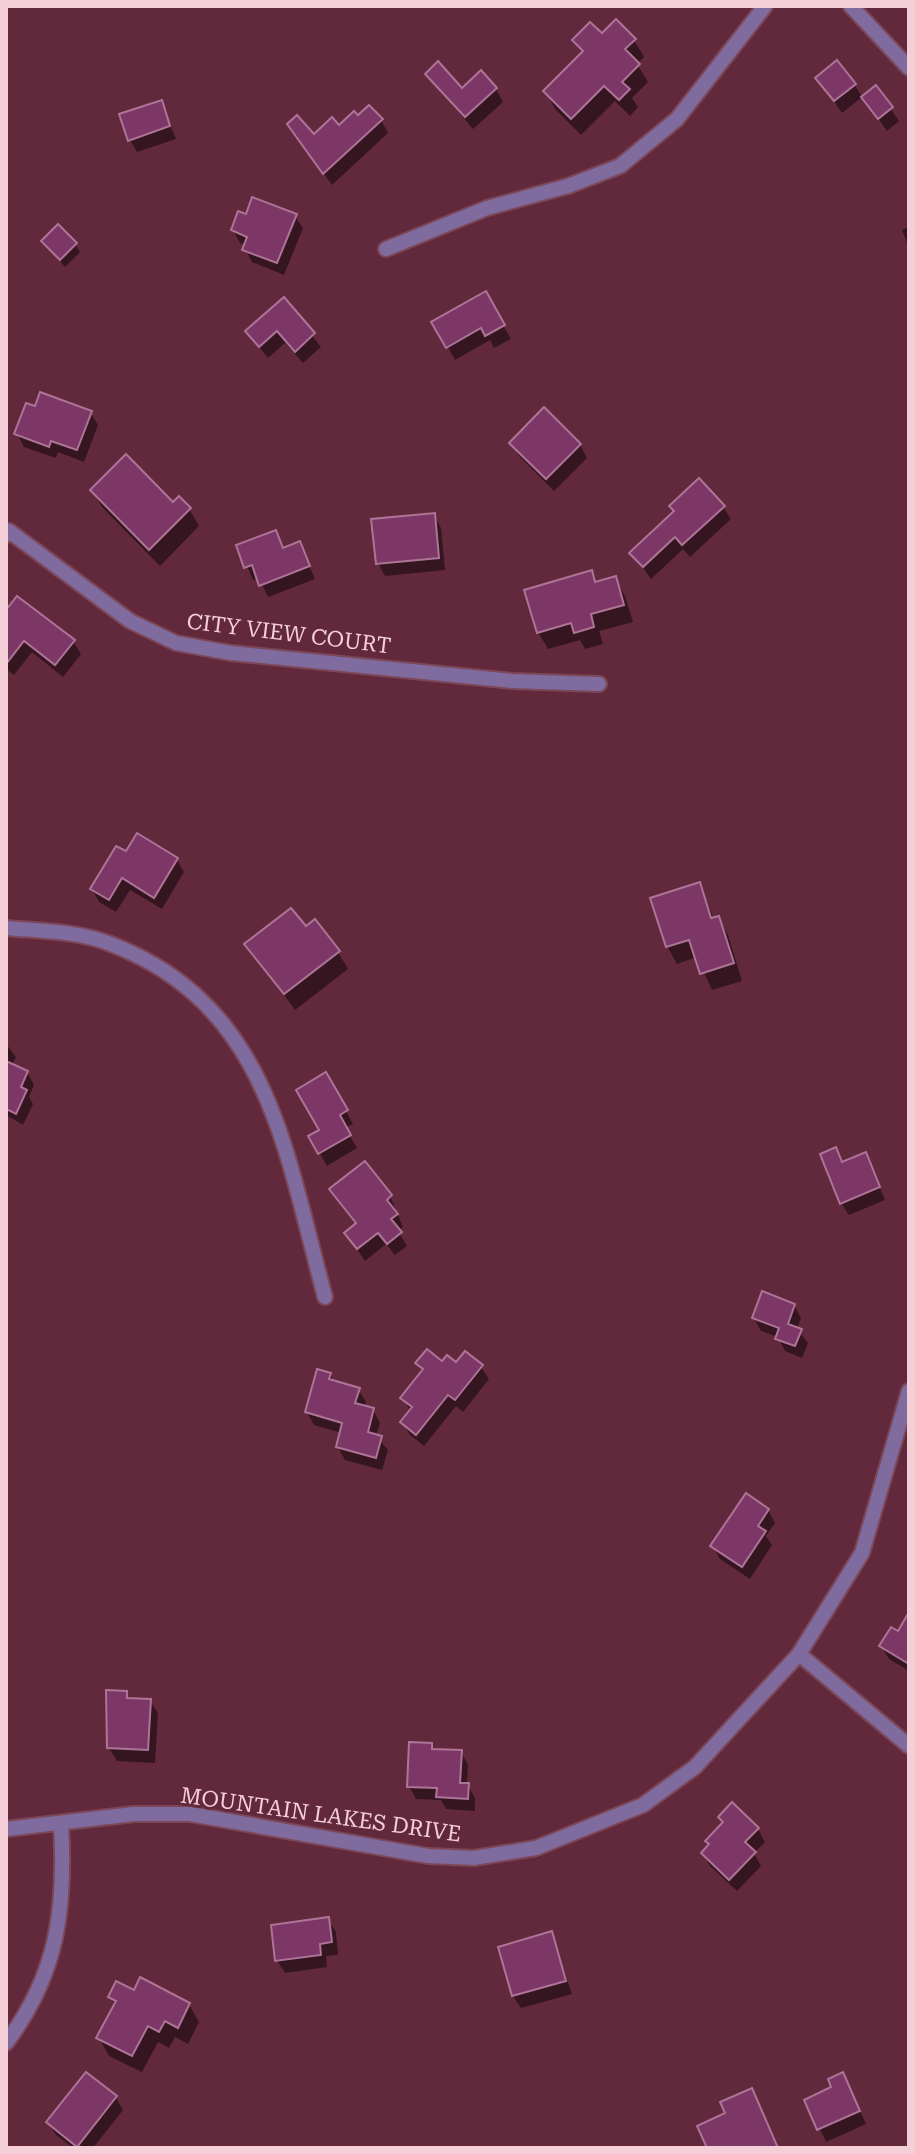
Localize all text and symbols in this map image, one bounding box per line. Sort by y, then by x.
street label: CITY VIEW COURT [185,609,392,658]
street label: MOUNTAIN LAKES DRIVE [179,1782,463,1847]

